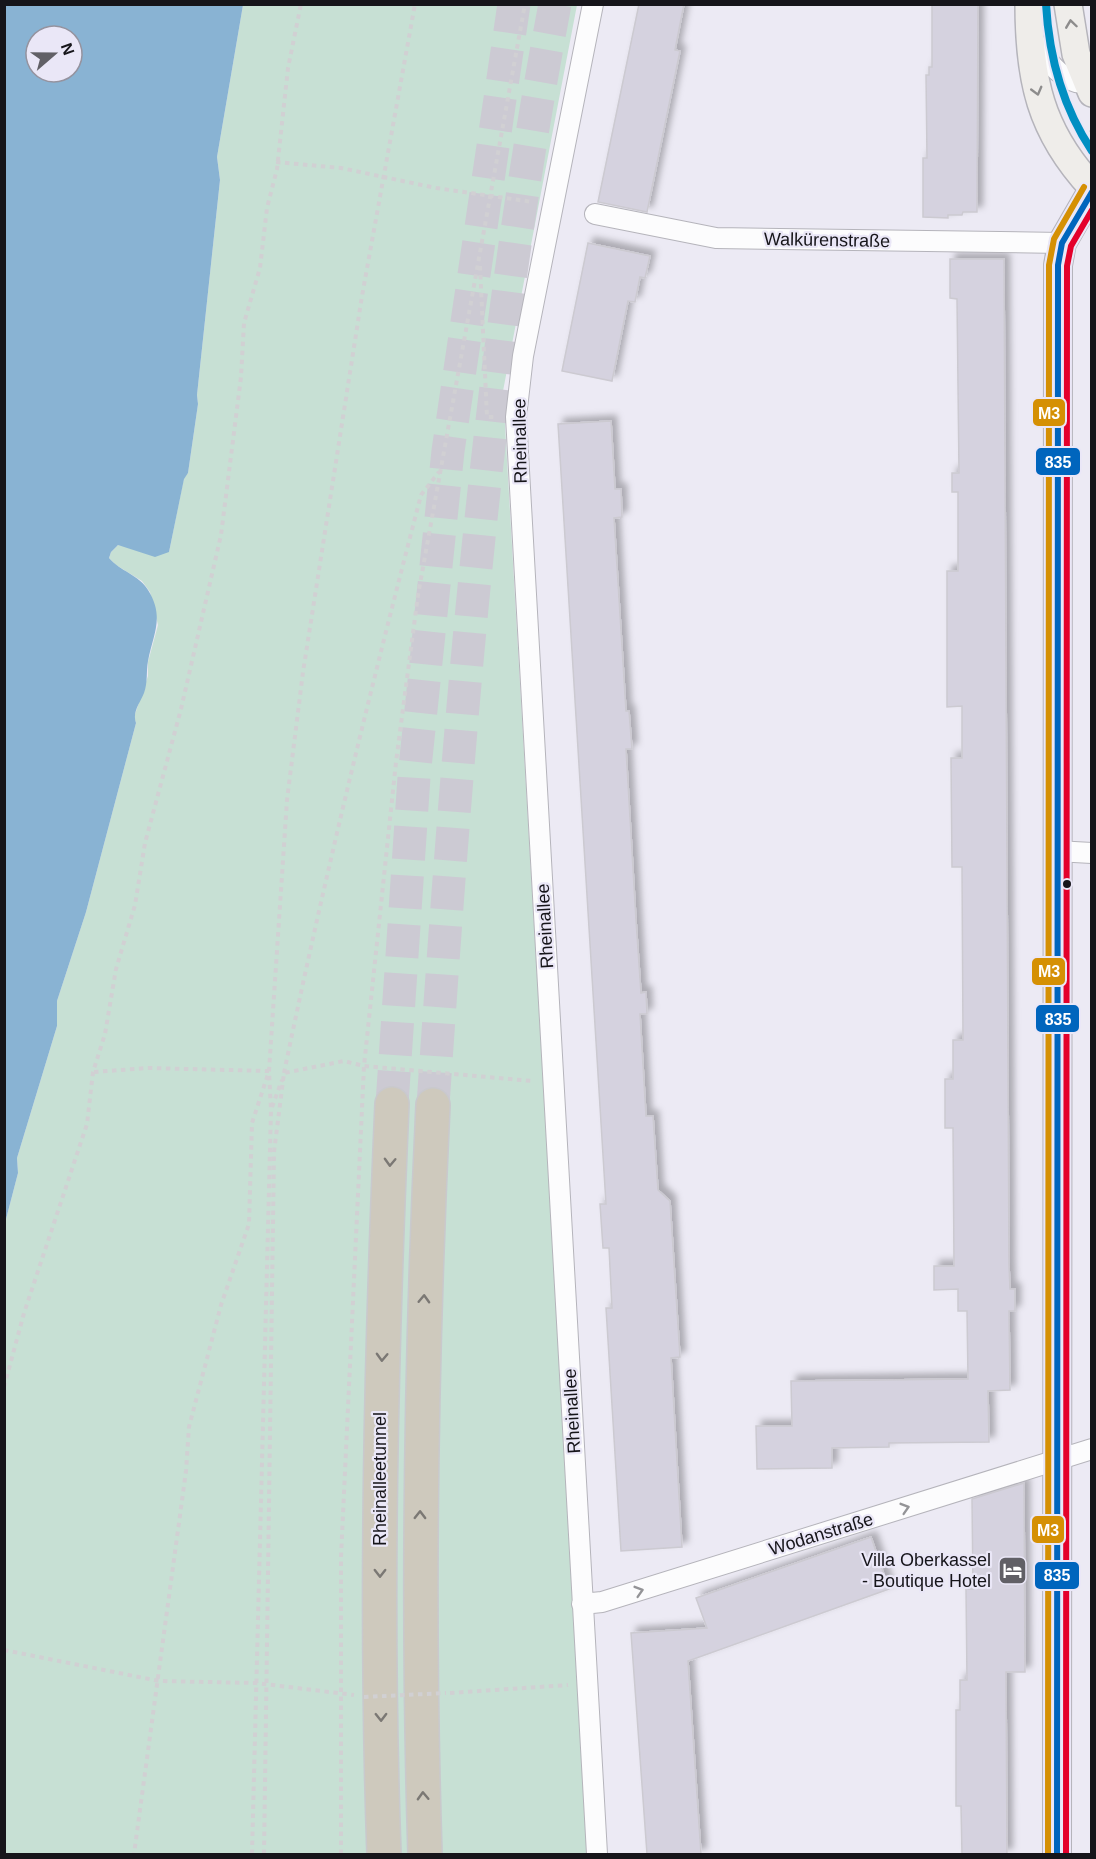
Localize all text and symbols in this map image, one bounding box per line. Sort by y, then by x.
one-way arrow [1065,19,1077,28]
north arrow [24,24,84,84]
text: N [58,41,78,57]
one-way arrow [1029,86,1042,96]
street label: Walkürenstraße [764,229,890,251]
street label: Rheinallee [509,398,531,484]
line badge: M3 [1032,398,1066,427]
text: M3 [1038,405,1060,422]
line badge: 835 [1035,447,1081,476]
text: 835 [1045,454,1071,471]
unlabelled marker [1061,878,1073,890]
street label: Rheinallee [533,883,557,969]
line badge: M3 [1031,957,1066,986]
text: M3 [1038,963,1060,980]
line badge: 835 [1035,1004,1080,1033]
text: 835 [1045,1011,1071,1028]
one-way arrow [383,1158,396,1167]
one-way arrow [418,1294,430,1303]
one-way arrow [376,1353,388,1362]
street label: Rheinallee [560,1368,584,1454]
street label: Rheinalleetunnel [370,1412,390,1546]
one-way arrow [899,1503,910,1515]
street label: Wodanstraße [767,1509,875,1559]
one-way arrow [414,1510,426,1519]
line badge: M3 [1031,1515,1065,1544]
text: M3 [1037,1522,1059,1539]
place label: Villa Oberkassel - Boutique Hotel [861,1550,991,1591]
hotel icon: Villa Oberkassel - Boutique Hotel [996,1554,1028,1586]
line badge: 835 [1034,1561,1080,1590]
text: 835 [1044,1567,1070,1584]
one-way arrow [374,1569,386,1578]
one-way arrow [633,1586,644,1598]
one-way arrow [375,1713,387,1722]
one-way arrow [417,1792,430,1801]

